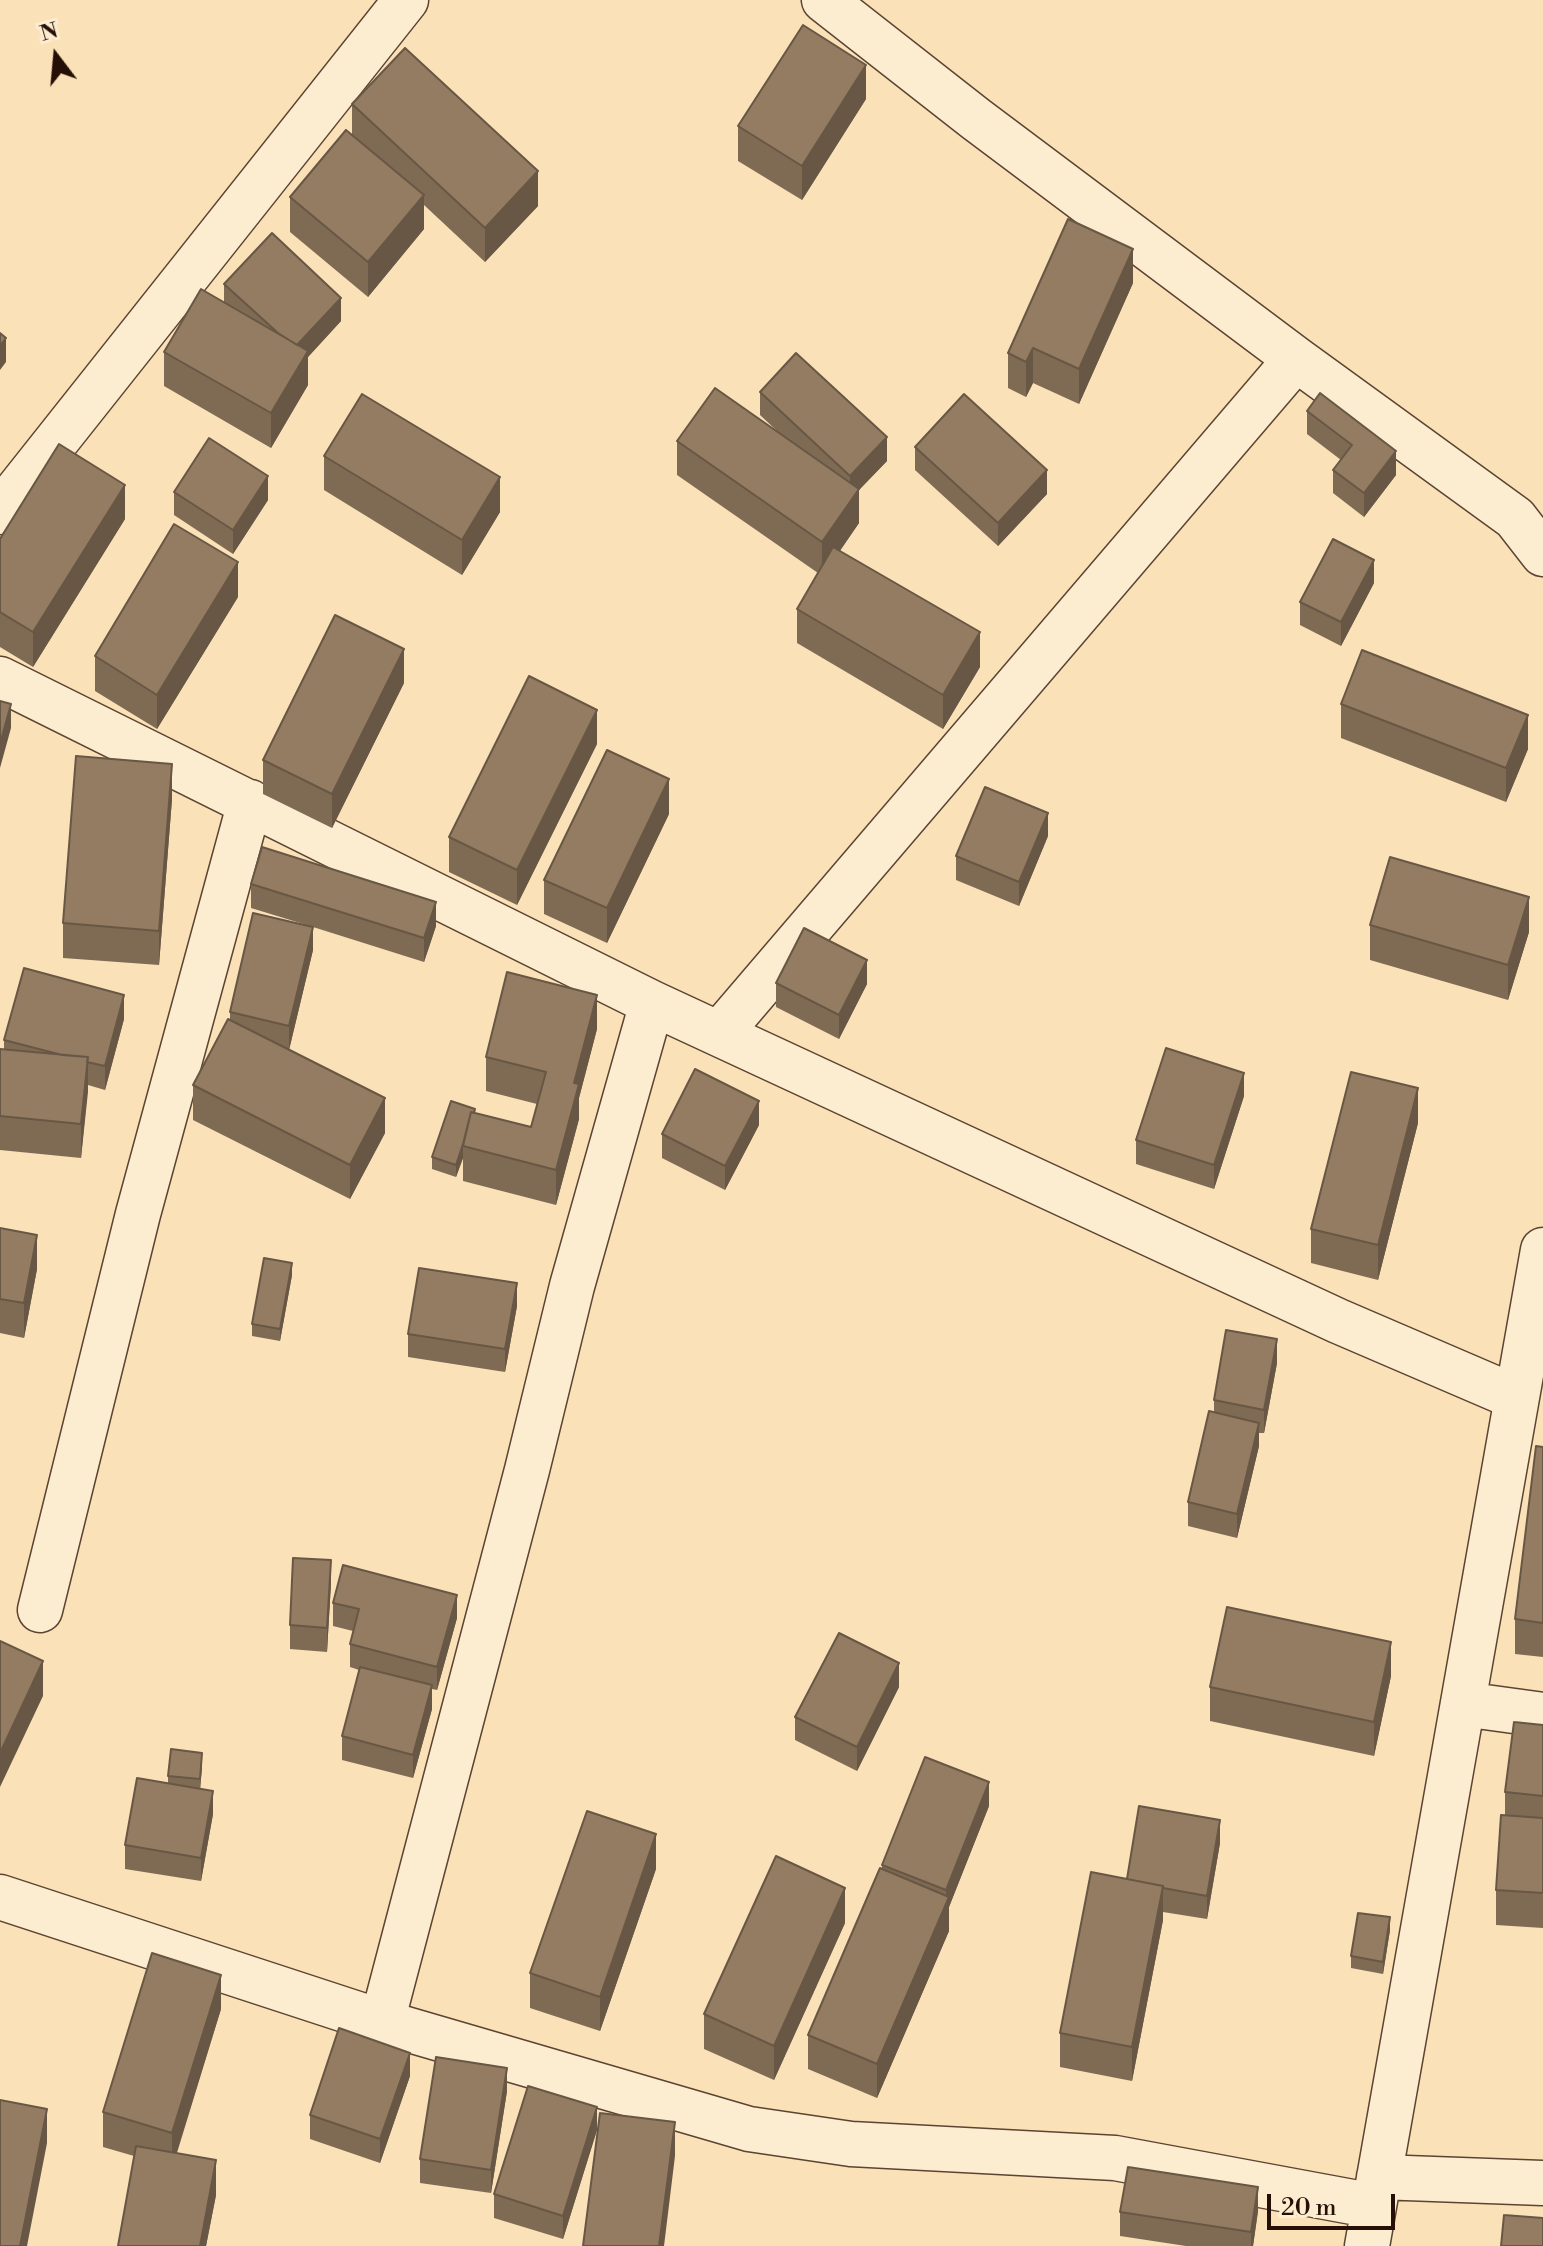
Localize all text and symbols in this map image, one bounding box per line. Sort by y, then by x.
north arrow [16,16,96,96]
text: N [37,17,61,48]
scale bar [1271,2178,1399,2228]
text: 20 m [1281,2193,1337,2223]

